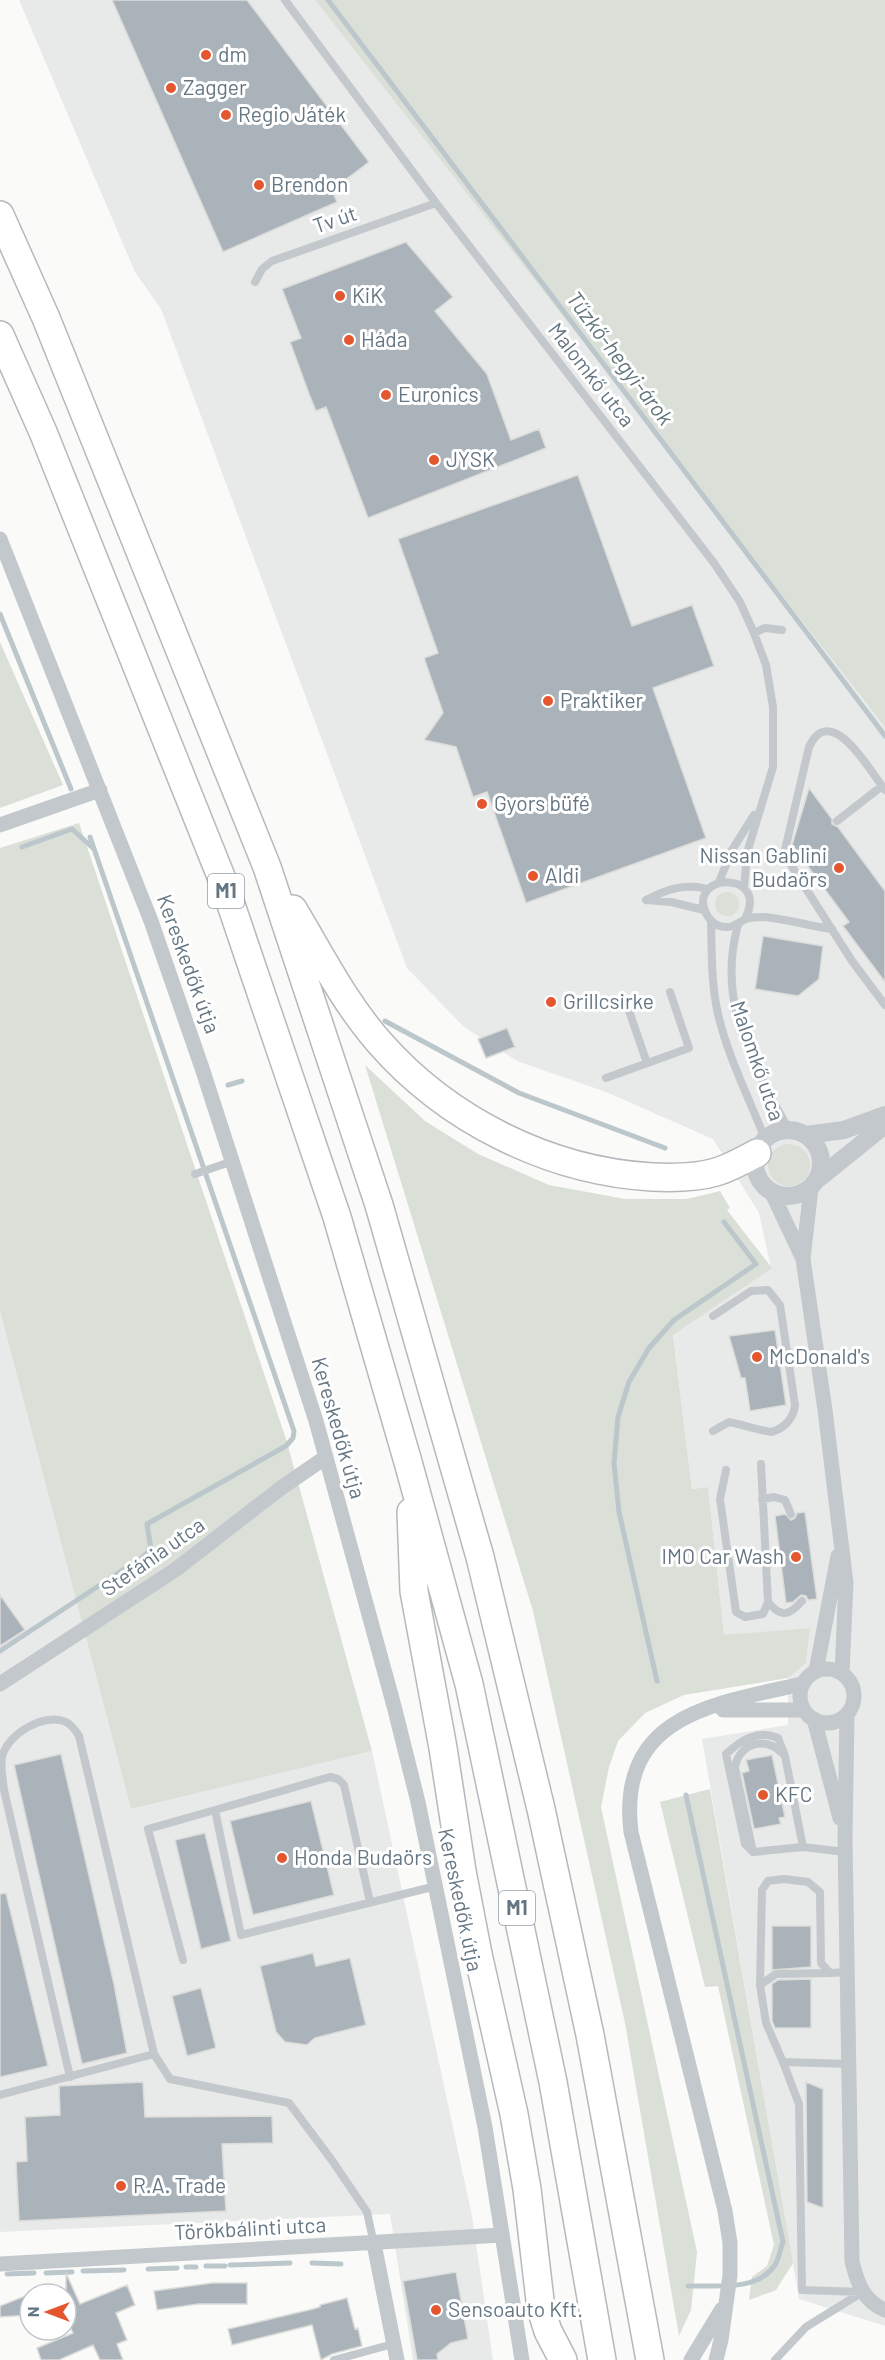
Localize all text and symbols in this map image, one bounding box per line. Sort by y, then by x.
place label: dm [218,41,247,66]
marker: dm [199,48,213,62]
place label: Zagger [183,74,247,99]
marker: Zagger [164,81,178,95]
place label: Regio Játék [238,101,346,126]
marker: Regio Játék [219,108,233,122]
place label: Brendon [271,171,348,196]
marker: Brendon [252,178,266,192]
street label: Tv út [309,200,360,238]
place label: KiK [352,282,383,307]
water label: Tűzkő-hegyi-árok [562,285,680,430]
marker: KiK [333,289,347,303]
street label: Malomkő utca [544,317,641,431]
place label: Háda [361,326,408,351]
marker: Háda [342,333,356,347]
place label: Euronics [398,381,479,406]
marker: Euronics [379,388,393,402]
place label: JYSK [446,446,495,471]
marker: JYSK [427,453,441,467]
place label: Praktiker [560,687,644,712]
marker: Praktiker [541,694,555,708]
place label: Gyors büfé [494,790,590,815]
marker: Gyors büfé [475,797,489,811]
place label: Nissan Gablini Budaörs [700,842,827,891]
marker: Nissan Gablini Budaörs [832,861,846,875]
place label: Aldi [545,862,579,887]
marker: Aldi [526,869,540,883]
road number: M1 [208,874,244,908]
street label: Kereskedők útja [153,891,226,1036]
place label: Grillcsirke [563,988,654,1013]
marker: Grillcsirke [544,995,558,1009]
street label: Malomkő utca [726,997,791,1124]
place label: McDonald's [769,1343,870,1368]
marker: McDonald's [750,1350,764,1364]
street label: Kereskedők útja [307,1354,372,1501]
street label: Stefánia utca [96,1511,209,1601]
place label: IMO Car Wash [662,1543,784,1568]
marker: IMO Car Wash [789,1550,803,1564]
place label: KFC [775,1781,812,1806]
marker: KFC [756,1788,770,1802]
street label: Kereskedők útja [434,1826,489,1974]
place label: Honda Budaörs [294,1844,432,1869]
marker: Honda Budaörs [275,1851,289,1865]
road number: M1 [499,1891,535,1925]
place label: R.A. Trade [133,2172,226,2197]
marker: R.A. Trade [114,2179,128,2193]
street label: Törökbálinti utca [173,2211,327,2244]
north arrow [18,2282,78,2342]
place label: Sensoauto Kft. [448,2296,583,2321]
marker: Sensoauto Kft. [429,2303,443,2317]
text: N [23,2307,42,2317]

